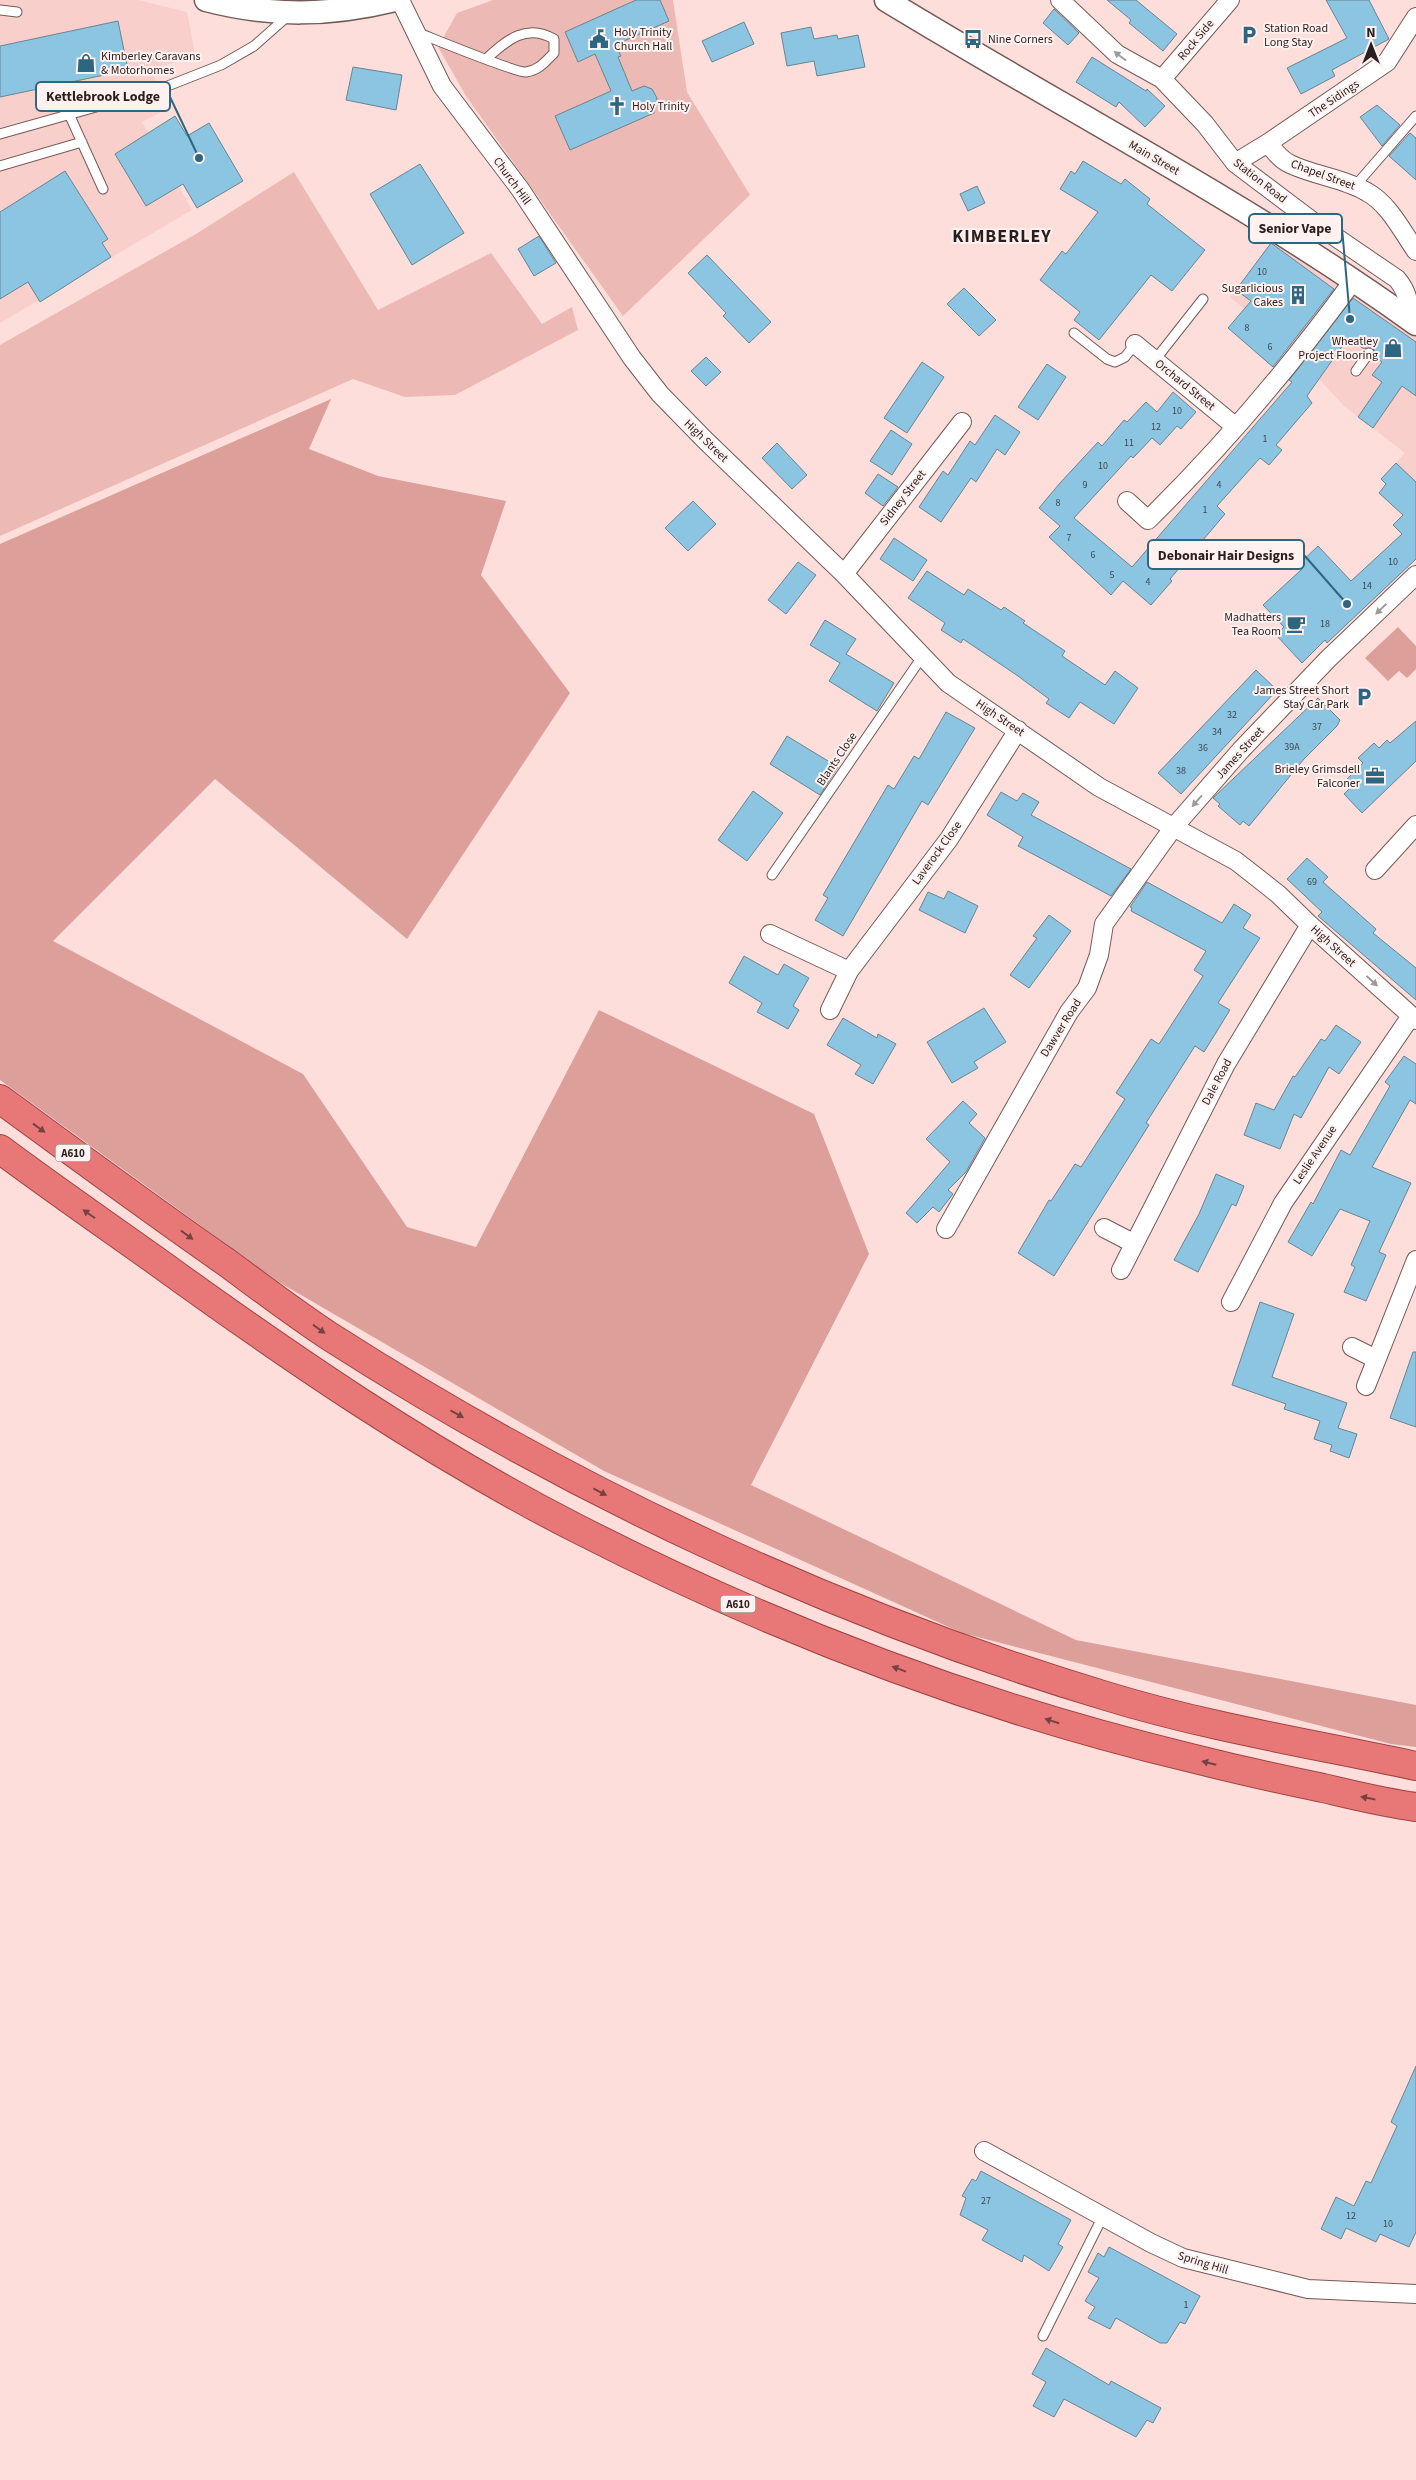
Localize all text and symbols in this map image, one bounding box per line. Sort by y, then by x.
street label: Rock Side [1174,16,1218,64]
place label: Station Road Long Stay [1264,20,1328,51]
north arrow [1346,20,1396,70]
text: N [1366,23,1376,43]
place label: Holy Trinity Church Hall [614,24,672,55]
parking icon: Station Road Long Stay [1238,24,1260,46]
public building icon: Holy Trinity Church Hall [588,28,610,50]
bus stop icon: Nine Corners [962,28,984,50]
place label: Nine Corners [988,31,1053,48]
place label: Kimberley Caravans & Motorhomes [101,48,201,79]
one-way arrow [1114,50,1127,61]
shop icon: Kimberley Caravans & Motorhomes [75,52,97,74]
street label: The Sidings [1305,76,1363,122]
callout: Kettlebrook Lodge [36,82,170,111]
text: Kettlebrook Lodge [46,87,160,107]
church icon: Holy Trinity [606,95,628,117]
place label: Holy Trinity [632,98,690,115]
street label: Main Street [1125,136,1183,180]
street label: Church Hill [489,154,535,208]
street label: Station Road [1230,155,1290,207]
street label: Chapel Street [1288,155,1358,195]
callout: Senior Vape [1249,214,1342,243]
text: Senior Vape [1259,219,1332,239]
district label: KIMBERLEY [952,224,1052,249]
house number: 10 [1257,265,1267,279]
place label: Sugarlicious Cakes [1222,280,1283,311]
building icon: Sugarlicious Cakes [1287,284,1309,306]
house number: 8 [1245,321,1250,335]
place label: Wheatley Project Flooring [1298,333,1378,364]
shop icon: Wheatley Project Flooring [1382,337,1404,359]
house number: 6 [1268,340,1273,354]
street label: Orchard Street [1151,355,1219,415]
house number: 10 [1172,404,1182,418]
street label: High Street [680,415,732,467]
house number: 12 [1151,420,1161,434]
house number: 1 [1263,432,1268,446]
house number: 11 [1124,436,1134,450]
house number: 10 [1098,459,1108,473]
street label: Sidney Street [876,466,930,530]
house number: 9 [1083,478,1088,492]
house number: 4 [1217,478,1222,492]
house number: 8 [1056,496,1061,510]
house number: 1 [1203,503,1208,517]
house number: 7 [1067,531,1072,545]
callout: Debonair Hair Designs [1148,540,1304,569]
text: Debonair Hair Designs [1158,546,1294,566]
house number: 6 [1091,548,1096,562]
house number: 10 [1388,555,1398,569]
house number: 5 [1110,568,1115,582]
house number: 4 [1146,575,1151,589]
house number: 14 [1362,579,1372,593]
one-way arrow [1375,603,1387,615]
place label: Madhatters Tea Room [1224,609,1281,640]
cafe icon: Madhatters Tea Room [1285,613,1307,635]
house number: 18 [1320,617,1330,631]
place label: James Street Short Stay Car Park [1254,682,1349,713]
parking icon: James Street Short Stay Car Park [1353,686,1375,708]
street label: High Street [972,695,1028,741]
house number: 32 [1227,708,1237,722]
house number: 37 [1312,720,1322,734]
street label: James Street [1212,723,1268,783]
house number: 34 [1212,725,1222,739]
street label: Blants Close [813,729,861,789]
house number: 39A [1284,740,1300,754]
house number: 36 [1198,741,1208,755]
place label: Brieley Grimsdell Falconer [1275,761,1361,792]
house number: 38 [1176,764,1186,778]
office icon: Brieley Grimsdell Falconer [1364,765,1386,787]
one-way arrow [1192,794,1203,807]
street label: Laverock Close [908,818,966,888]
house number: 69 [1307,875,1317,889]
street label: High Street [1307,921,1359,971]
one-way arrow [1366,975,1378,987]
street label: Dawver Road [1036,996,1086,1060]
street label: Dale Road [1198,1056,1236,1108]
street label: Leslie Avenue [1289,1122,1341,1188]
one-way arrow [32,1123,46,1133]
road number: A610 [56,1144,90,1162]
one-way arrow [82,1209,96,1219]
one-way arrow [180,1230,194,1240]
one-way arrow [312,1324,326,1334]
one-way arrow [450,1410,465,1418]
one-way arrow [593,1488,607,1496]
road number: A610 [720,1596,756,1612]
one-way arrow [891,1665,906,1673]
one-way arrow [1045,1717,1060,1725]
one-way arrow [1202,1759,1217,1767]
one-way arrow [1360,1794,1376,1802]
house number: 27 [981,2194,991,2208]
house number: 12 [1346,2209,1356,2223]
house number: 10 [1383,2217,1393,2231]
street label: Spring Hill [1176,2247,1230,2279]
house number: 1 [1184,2298,1189,2312]

